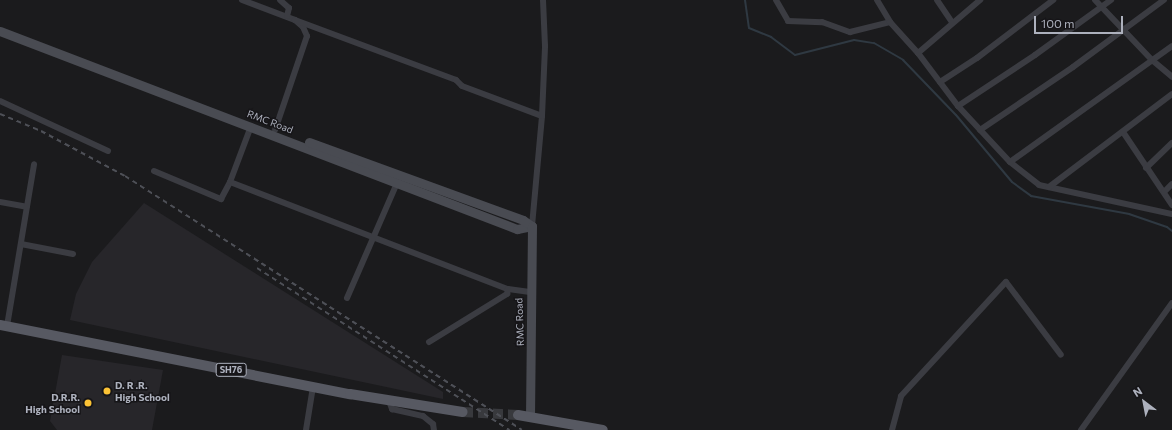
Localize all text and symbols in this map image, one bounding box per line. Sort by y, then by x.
scale bar [1036,8,1125,34]
text: 100 m [1041,16,1075,30]
street label: RMC Road [245,108,295,136]
street label: RMC Road [513,298,527,346]
road number: SH76 [215,363,247,377]
place label: D. R .R. High School [115,379,170,402]
north arrow [1124,382,1164,422]
text: N [1130,384,1144,399]
marker: D. R .R. High School [102,386,112,396]
place label: D.R.R. High School [25,391,80,414]
marker: D.R.R. High School [83,398,93,408]

